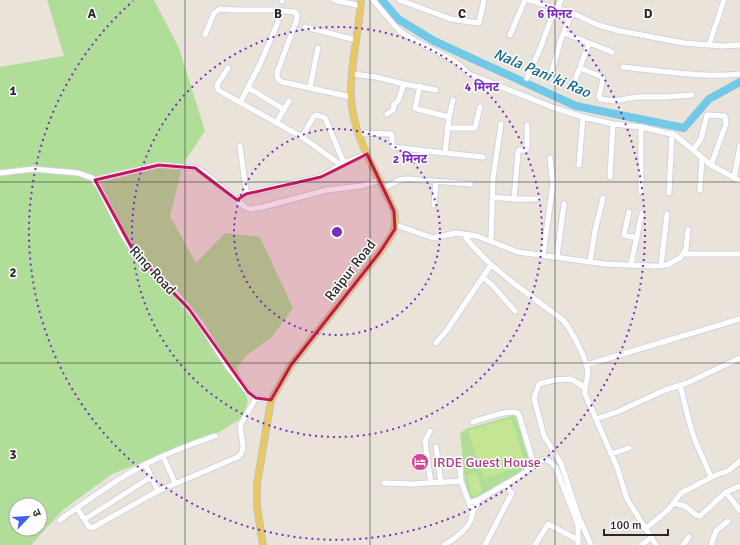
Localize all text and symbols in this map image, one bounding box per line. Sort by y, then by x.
text: A [88,6,97,22]
text: B [274,6,282,22]
text: C [458,6,466,22]
text: 6 मिनट [538,6,573,22]
text: D [644,6,653,22]
water label: Nala Pani ki Rao [491,44,594,102]
text: 4 मिनट [465,79,500,95]
text: 1 [9,83,17,99]
text: 2 मिनट [393,151,428,167]
centre of rings [330,225,344,239]
street label: Raipur Road [321,237,379,304]
street label: Ring Road [126,243,179,298]
text: 2 [9,265,17,281]
text: 3 [9,447,17,463]
hotel icon: IRDE Guest House [410,452,430,472]
place label: IRDE Guest House [433,454,541,471]
north arrow [8,497,48,537]
text: उ [29,507,44,519]
scale bar [604,511,668,537]
text: 100 m [610,518,642,533]

